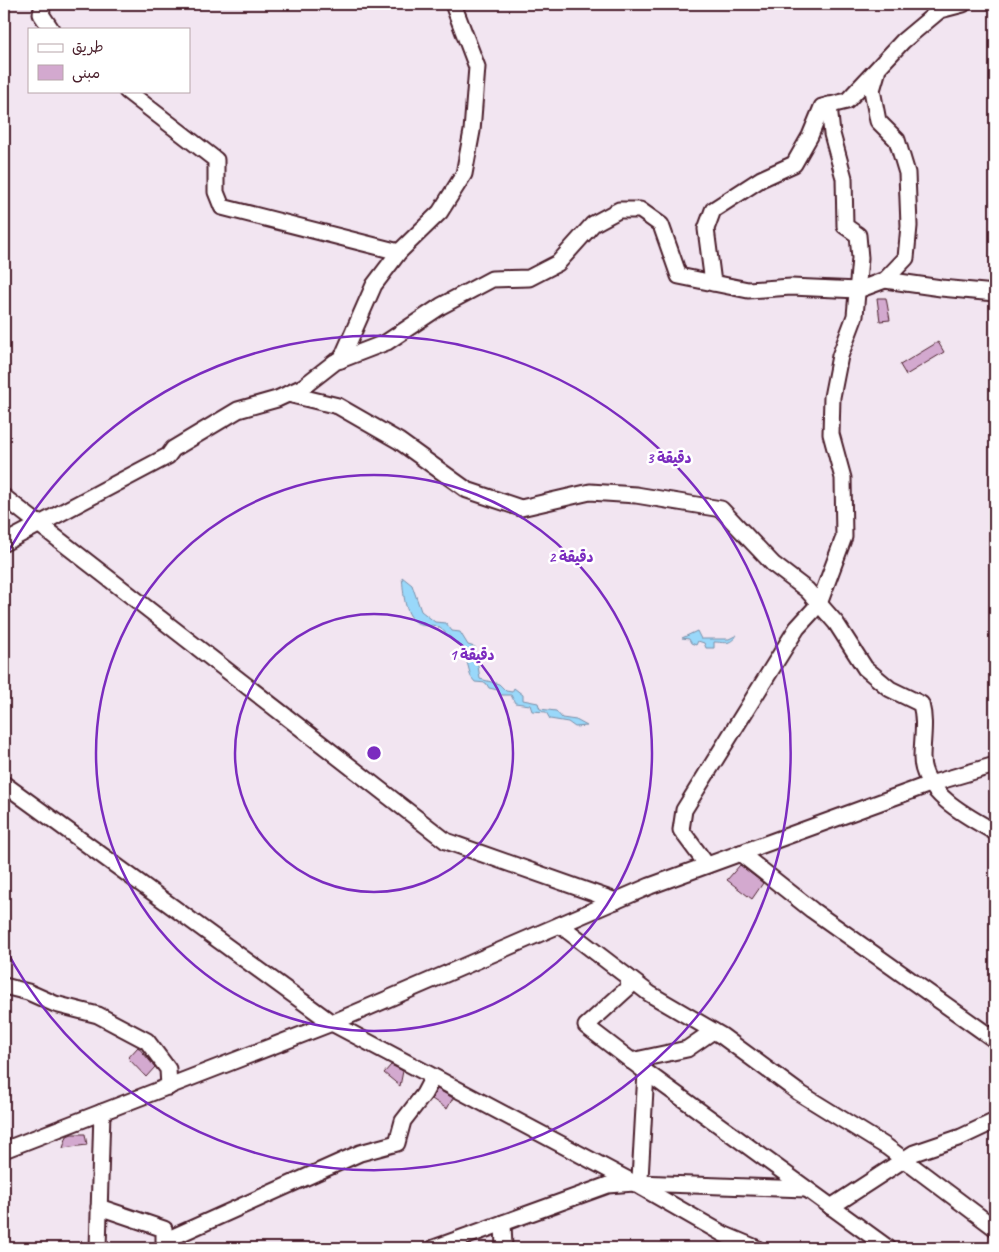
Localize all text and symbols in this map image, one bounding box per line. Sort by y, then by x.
legend [28,28,190,92]
text: طريق [72,38,104,57]
text: مبنى [72,64,100,83]
text: 3 دقيقة [647,449,692,468]
text: 2 دقيقة [549,548,594,567]
text: 1 دقيقة [450,646,495,665]
centre of rings [365,744,383,762]

